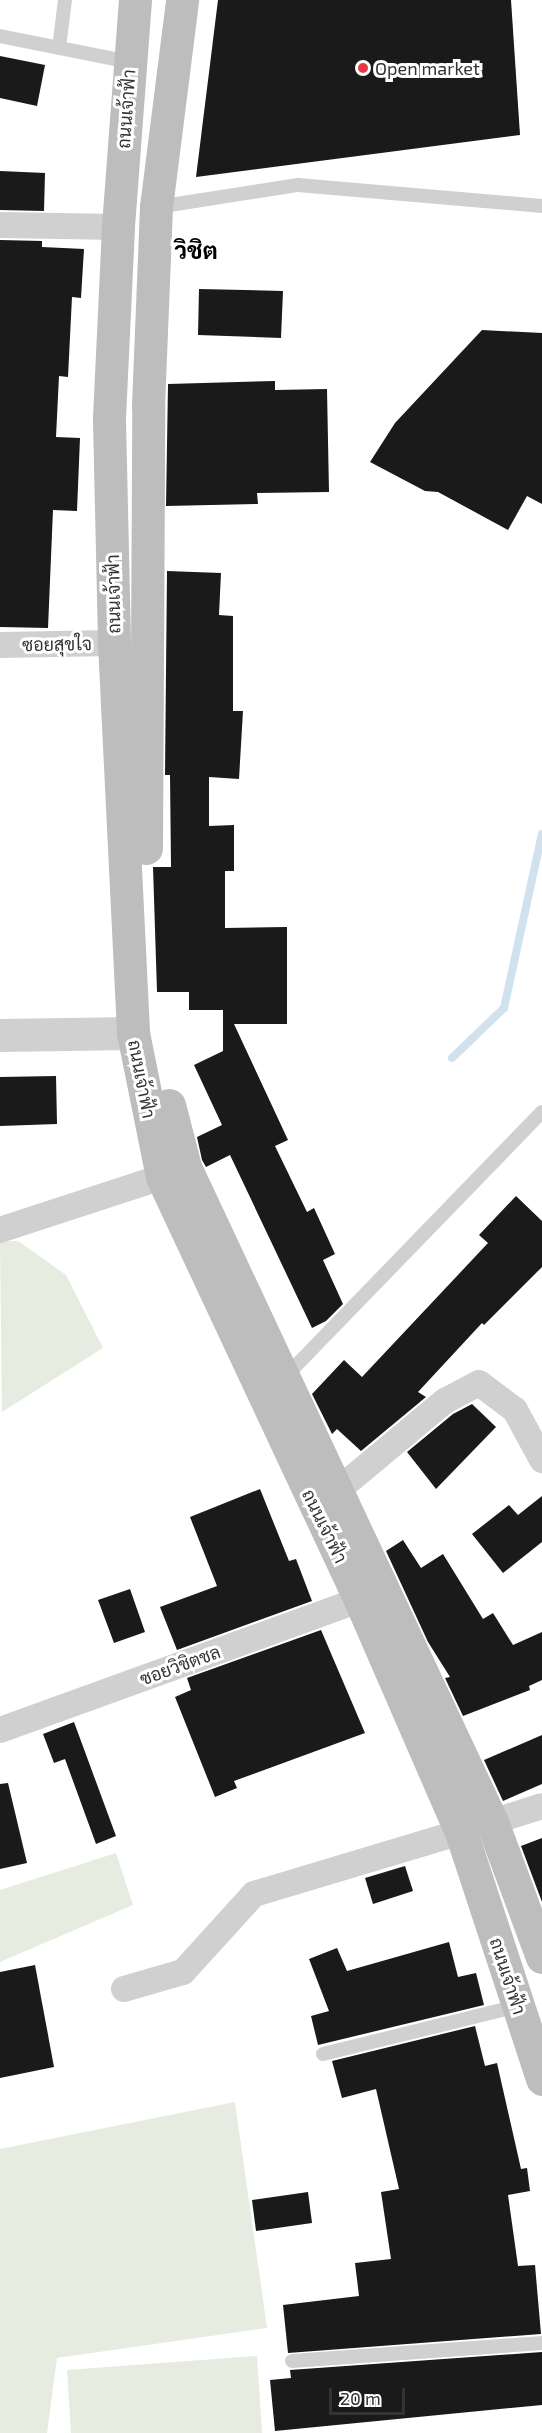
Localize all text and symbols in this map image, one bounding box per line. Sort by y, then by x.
place label: Open market [375,57,480,79]
marker: Open market [356,61,370,75]
street label: ถนนเจ้าฟ้า [112,69,140,149]
district label: วิชิต [174,236,218,264]
street label: ถนนเจ้าฟ้า [102,554,124,634]
street label: ซอยสุขใจ [22,633,92,655]
street label: ถนนเจ้าฟ้า [124,1038,160,1120]
street label: ถนนเจ้าฟ้า [298,1486,352,1566]
street label: ซอยวิชิตชล [137,1640,223,1690]
street label: ถนนเจ้าฟ้า [485,1935,531,2017]
scale bar [332,2376,408,2414]
text: 20 m [340,2387,381,2409]

